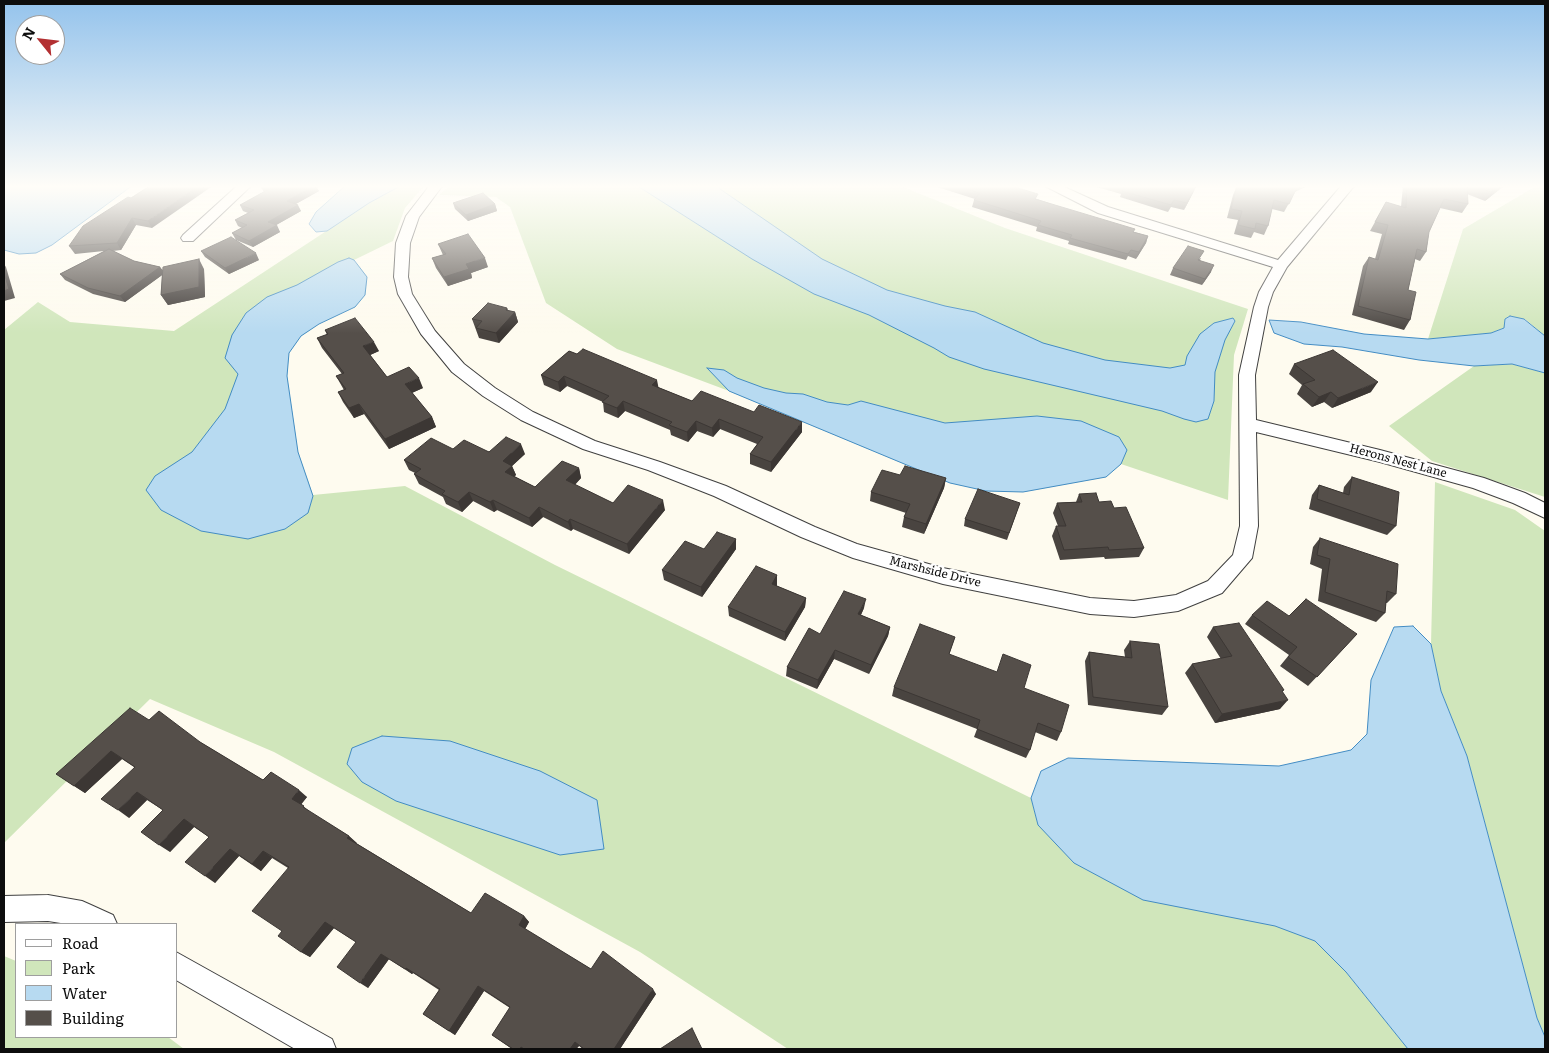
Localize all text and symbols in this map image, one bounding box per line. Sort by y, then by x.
north arrow [15,15,65,65]
text: N [16,23,39,43]
street label: Herons Nest Lane [1348,441,1448,481]
street label: Marshside Drive [888,554,982,590]
legend [15,923,178,1038]
text: Road [62,931,98,954]
text: Park [62,956,95,979]
text: Water [62,981,107,1004]
text: Building [62,1006,124,1029]

